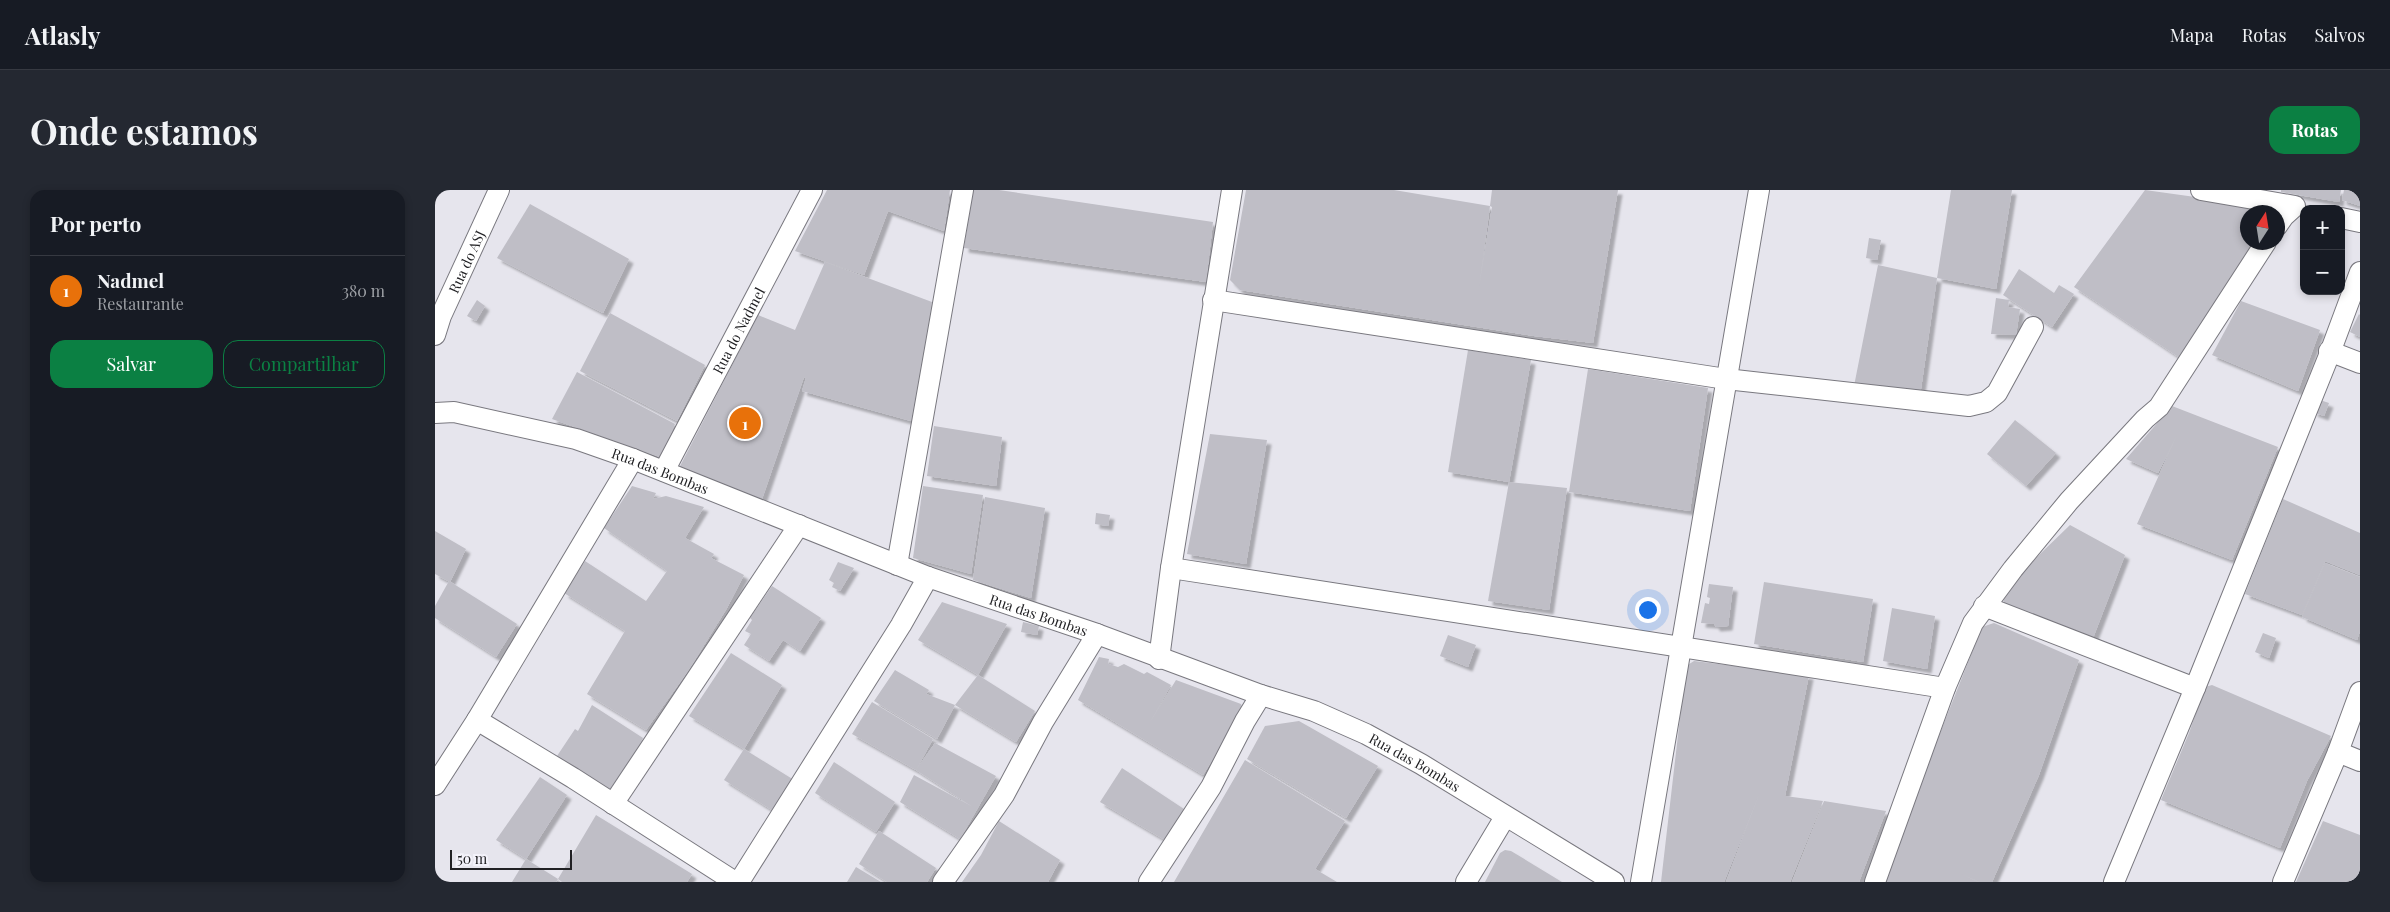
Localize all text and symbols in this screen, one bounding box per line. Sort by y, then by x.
text: Atlasly [25,19,100,51]
text: Mapa [2170,23,2214,47]
text: Rotas [2242,23,2287,47]
text: Salvos [2315,23,2365,47]
button: Rotas [2269,106,2360,154]
text: Onde estamos [30,107,258,154]
north arrow [2240,205,2285,250]
map controls [2300,205,2345,295]
button: + [2300,205,2345,250]
text: Por perto [50,209,141,237]
street label: Rua do ASJ [443,226,489,296]
button: − [2300,250,2345,295]
text: Nadmel [97,267,164,293]
text: 1 [63,280,69,301]
text: 380 m [342,280,385,301]
street label: Rua do Nadmel [708,284,769,377]
text: Restaurante [97,293,184,314]
button: Salvar [50,340,213,388]
button: Compartilhar [223,340,385,388]
pin: 1 [729,404,761,442]
street label: Rua das Bombas [609,443,712,498]
street label: Rua das Bombas [987,589,1090,640]
your location [1635,597,1661,623]
street label: Rua das Bombas [1366,728,1464,796]
scale bar [450,847,573,870]
text: 50 m [457,849,487,868]

